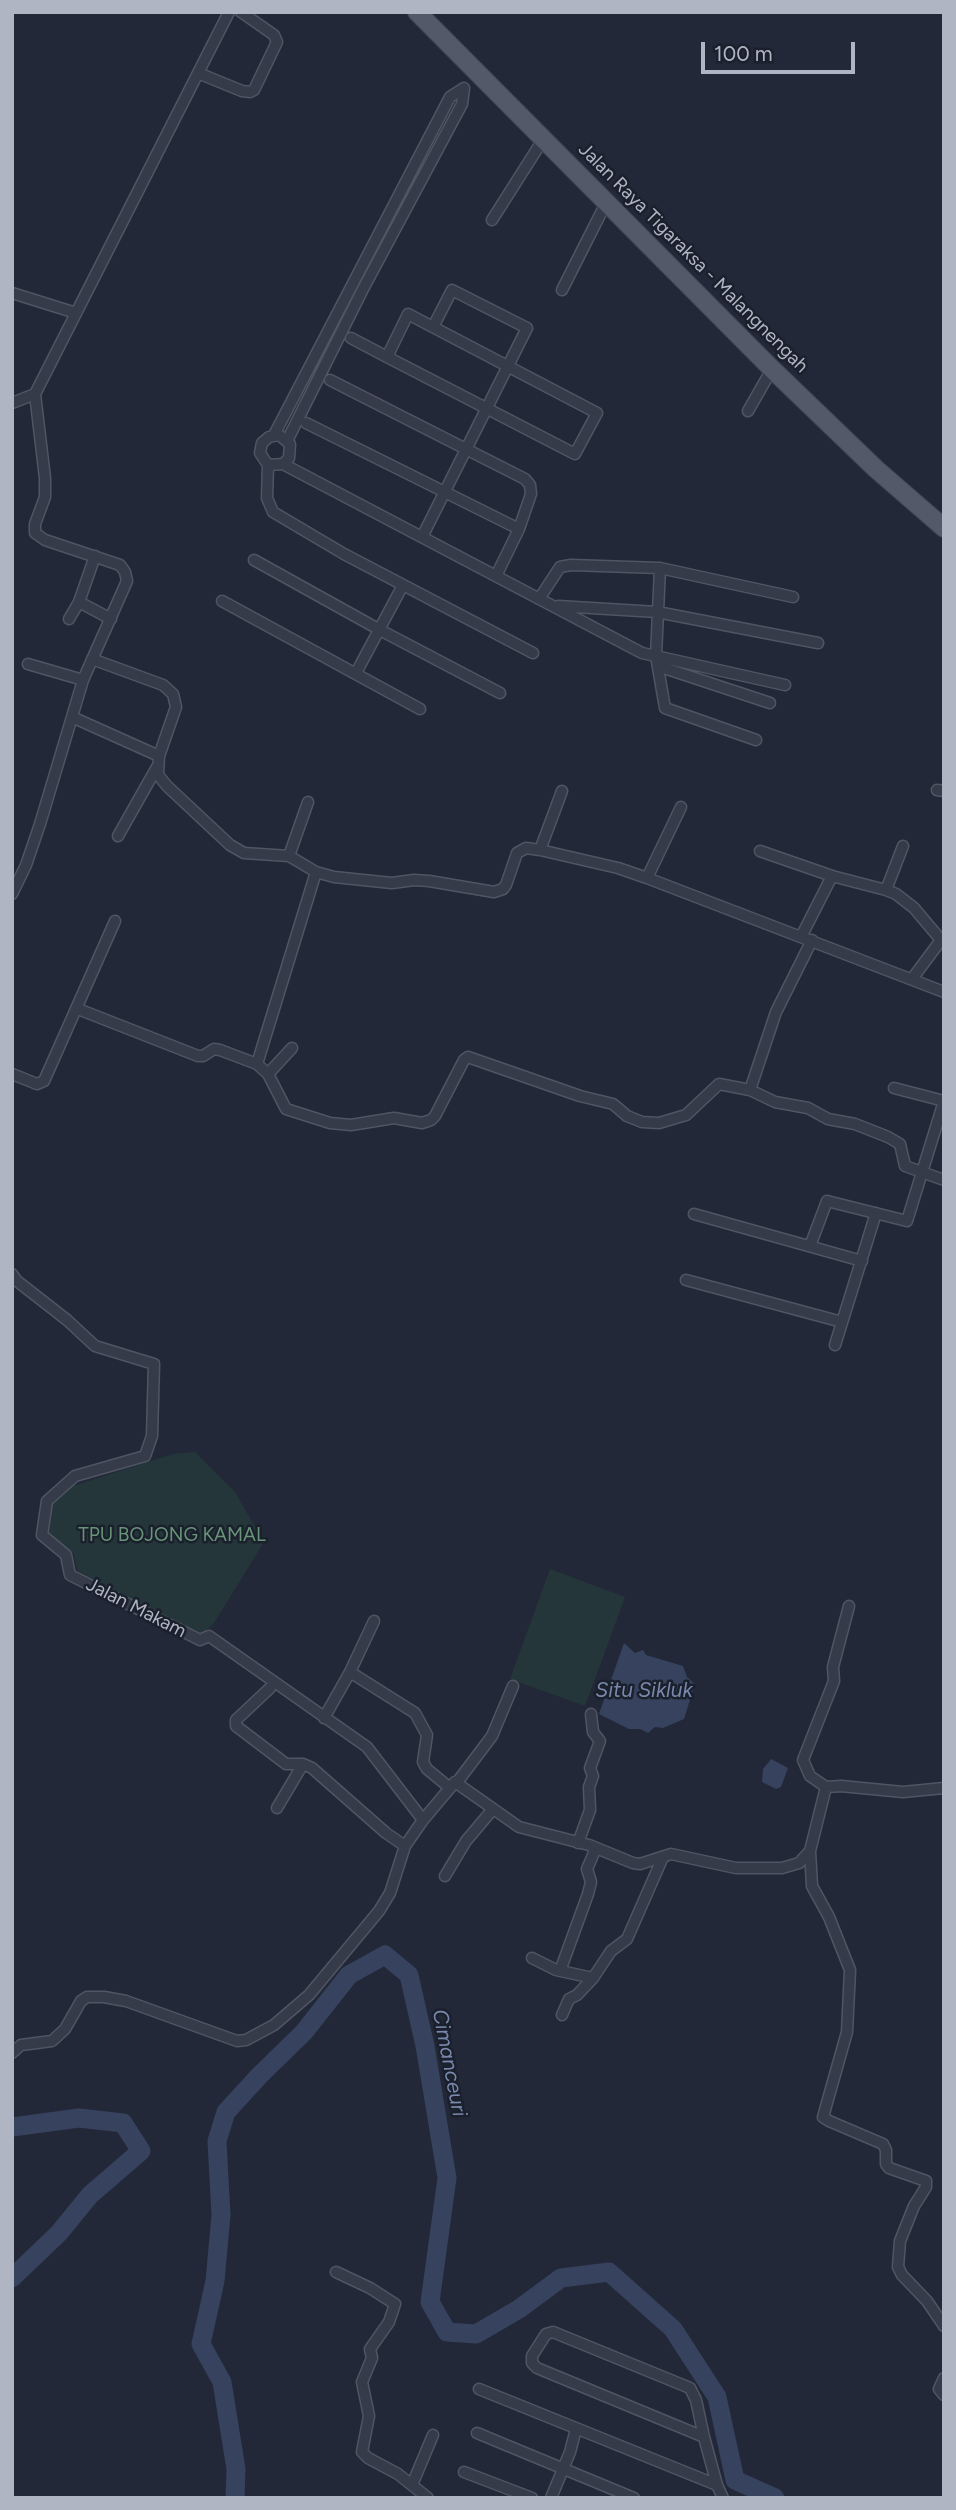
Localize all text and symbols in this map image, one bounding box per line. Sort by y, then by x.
scale bar [704,28,858,72]
text: 100 m [714,41,773,66]
street label: Jalan Raya Tigaraksa - Malangnengah [573,138,813,378]
park label: TPU BOJONG KAMAL [78,1524,266,1546]
street label: Jalan Makam [82,1573,190,1643]
water label: Situ Sikluk [595,1678,693,1704]
water label: Cimanceuri [426,2007,472,2119]

